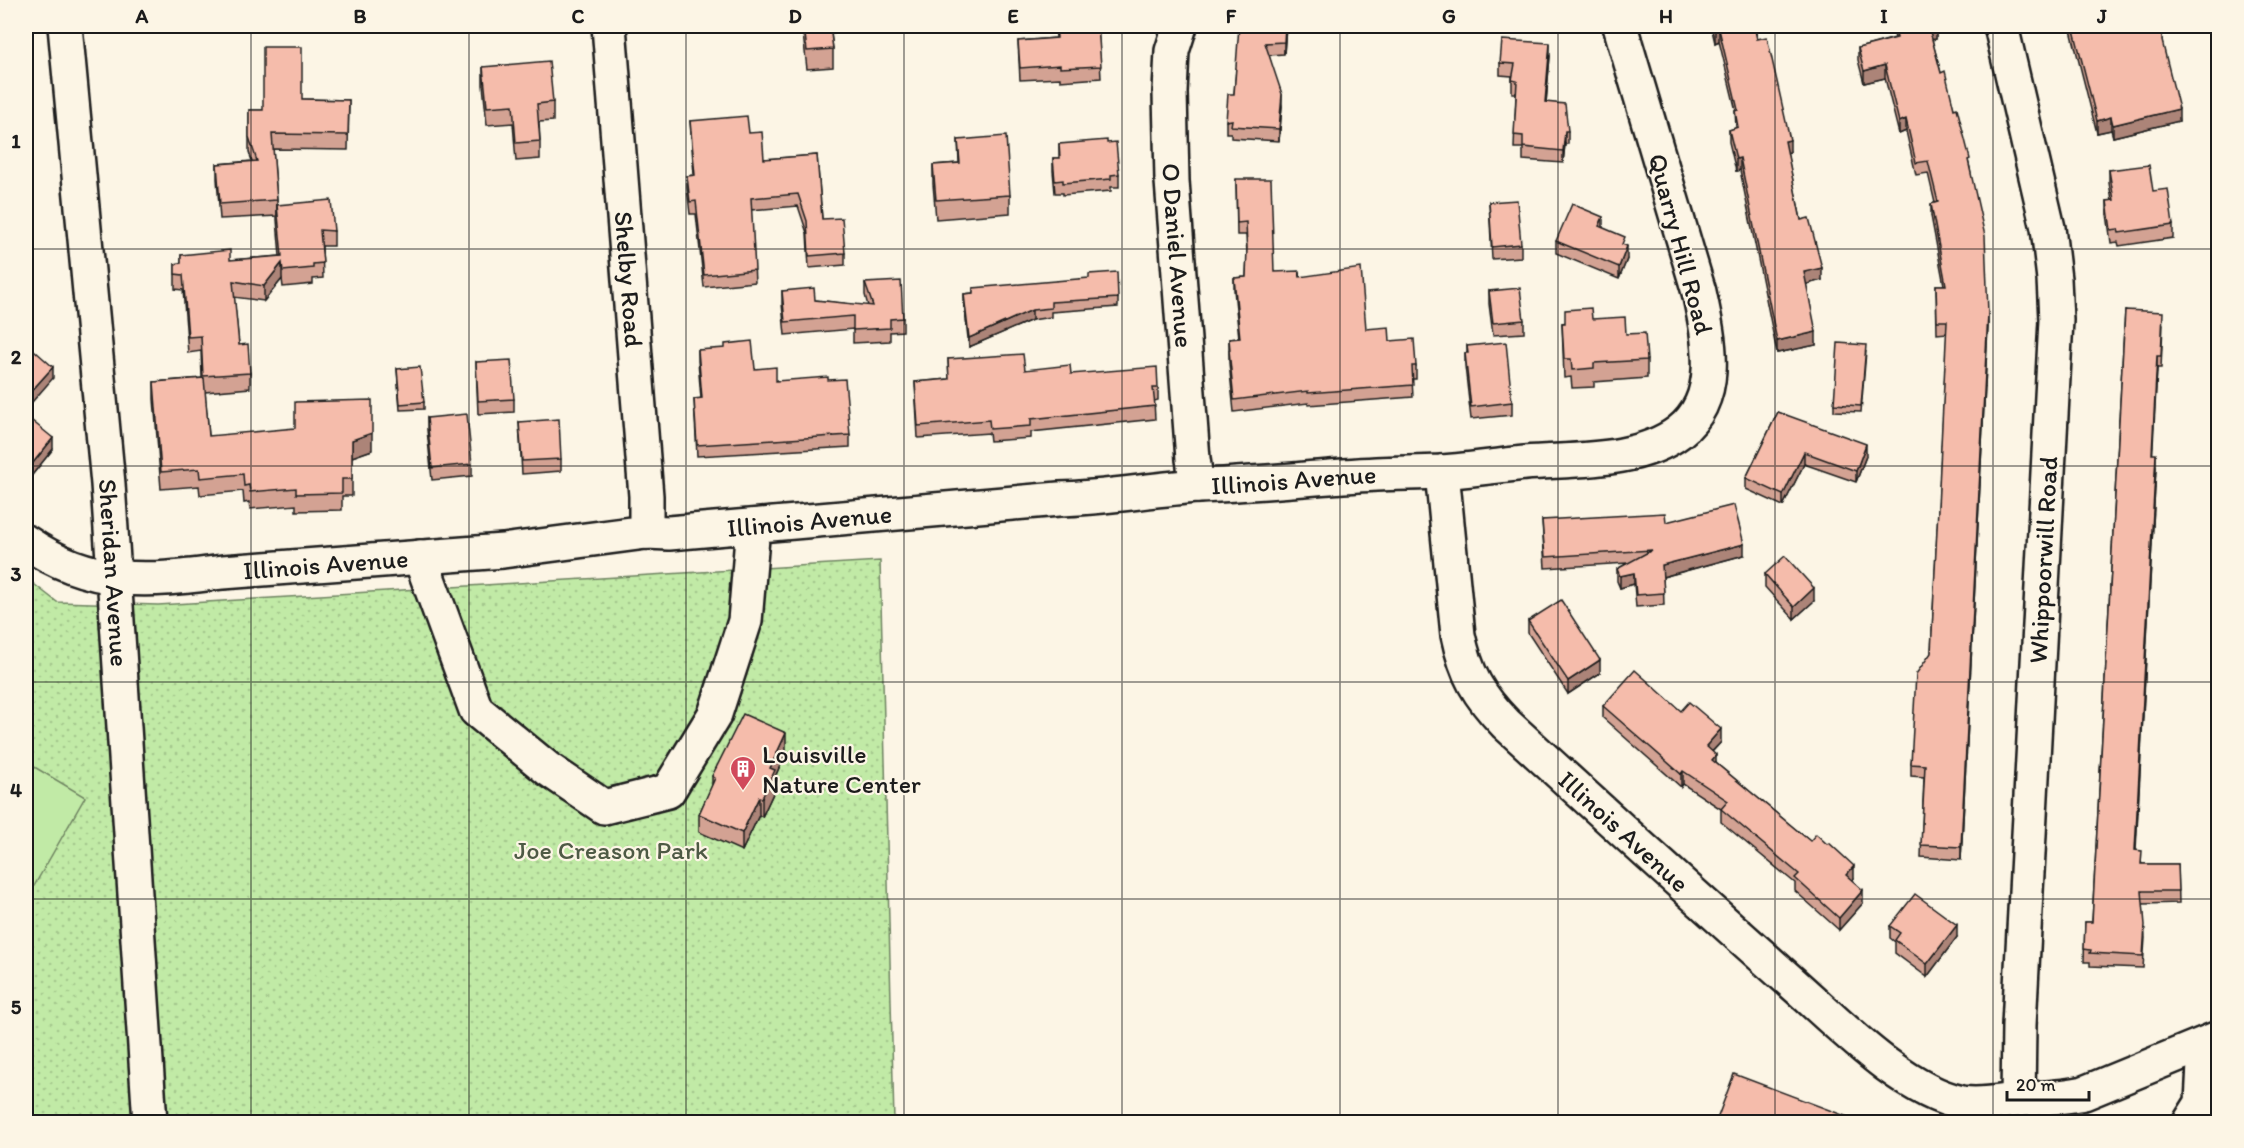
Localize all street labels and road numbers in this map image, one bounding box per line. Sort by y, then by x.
street label: Quarry Hill Road [1641,150,1721,338]
street label: O Daniel Avenue [1156,163,1201,349]
street label: Shelby Road [608,210,650,349]
street label: Whippoorwill Road [2022,456,2064,664]
street label: Illinois Avenue [1210,458,1377,502]
street label: Sheridan Avenue [92,478,136,668]
street label: Illinois Avenue [725,498,893,544]
street label: Illinois Avenue [242,542,410,586]
street label: Illinois Avenue [1552,764,1696,899]

